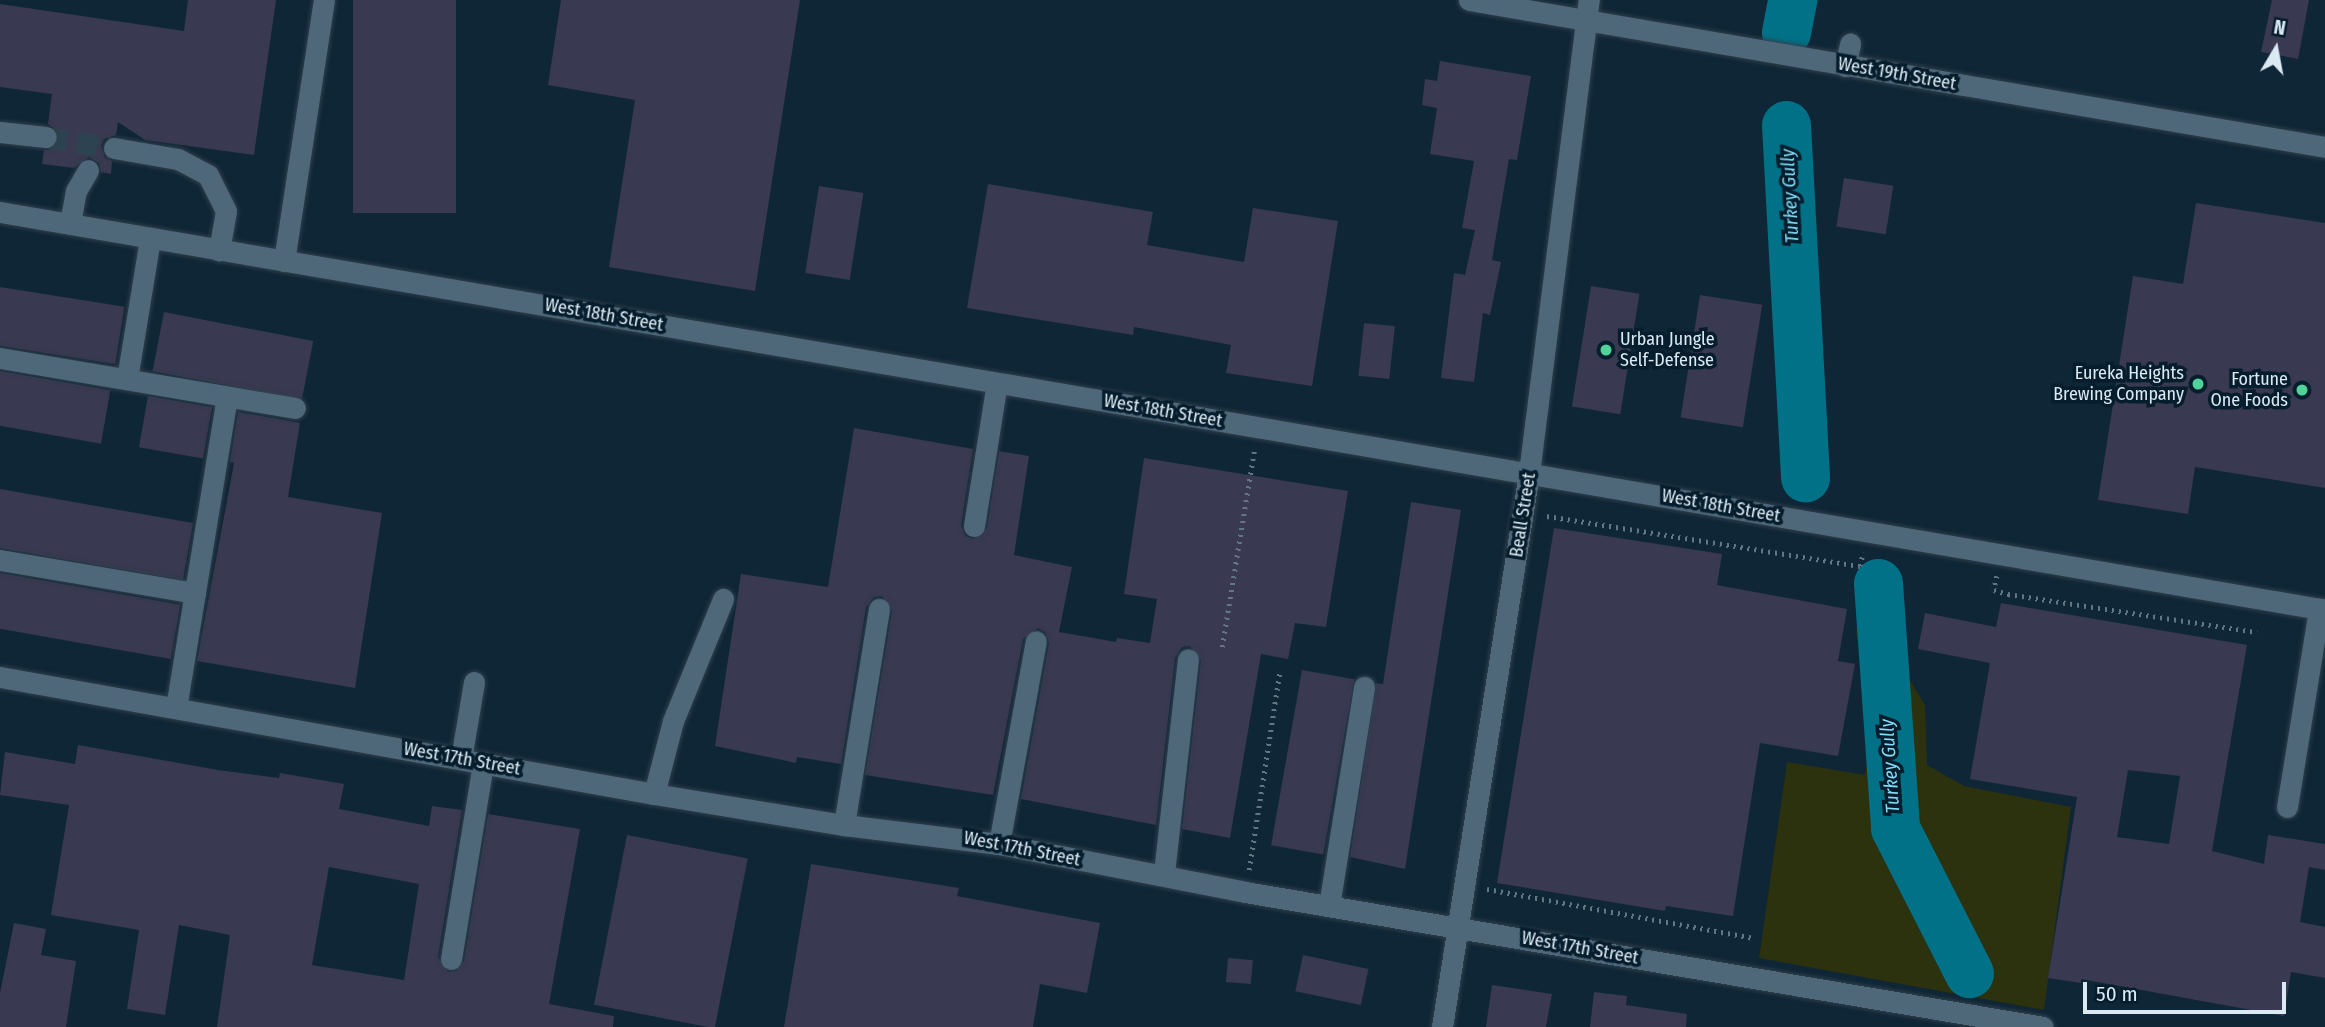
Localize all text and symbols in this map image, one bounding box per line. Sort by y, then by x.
north arrow [2241,14,2311,84]
text: N [2272,16,2287,40]
street label: West 19th Street [1836,53,1958,95]
water label: Turkey Gully [1776,148,1804,244]
street label: West 18th Street [543,294,665,336]
place label: Urban Jungle Self-Defense [1620,329,1715,372]
marker: Urban Jungle Self-Defense [1598,342,1614,358]
place label: Eureka Heights Brewing Company [2053,363,2184,406]
place label: Fortune One Foods [2211,369,2288,412]
marker: Eureka Heights Brewing Company [2190,376,2206,392]
marker: Fortune One Foods [2294,382,2310,398]
street label: West 18th Street [1102,390,1224,432]
street label: Beall Street [1506,471,1540,559]
street label: West 18th Street [1660,485,1782,527]
water label: Turkey Gully [1875,718,1905,814]
street label: West 17th Street [402,738,522,780]
street label: West 17th Street [962,827,1082,871]
street label: West 17th Street [1520,927,1640,969]
scale bar [2087,968,2290,1012]
text: 50 m [2096,981,2138,1007]

